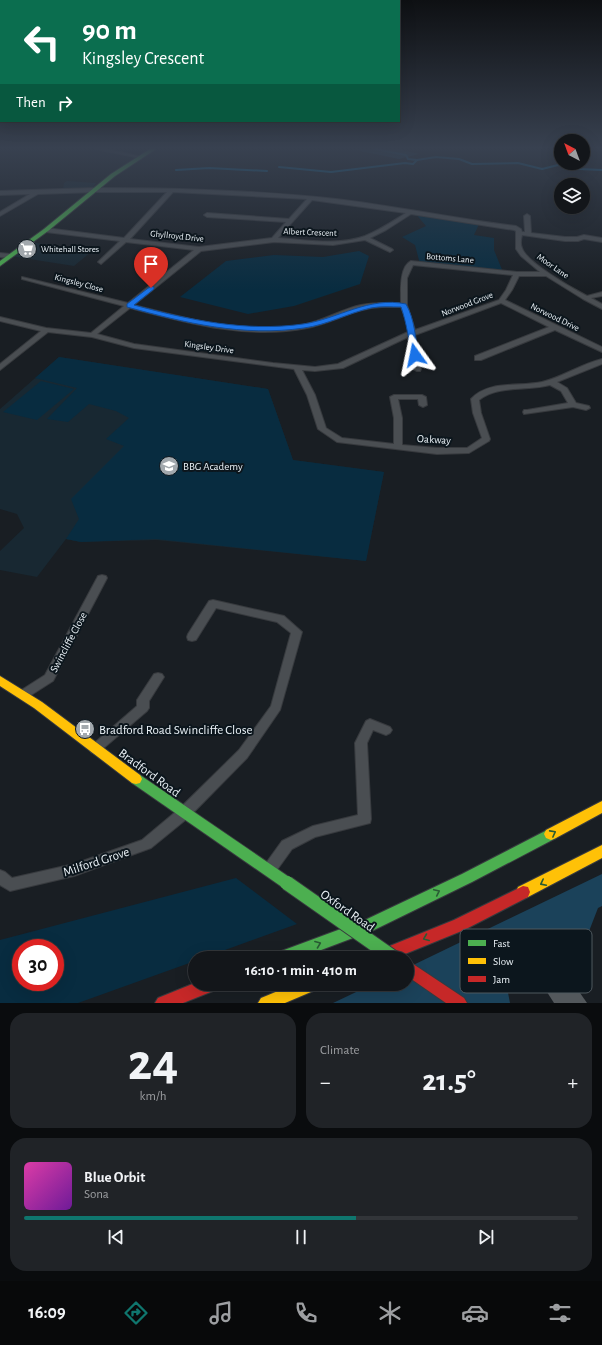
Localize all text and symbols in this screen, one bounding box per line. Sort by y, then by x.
icon: left [16,16,68,68]
text: 90 m [82,17,137,45]
text: Kingsley Crescent [82,50,204,68]
icon: right [54,92,76,114]
text: Then [16,95,46,110]
north arrow [554,134,590,170]
map controls [554,134,590,214]
button: layers [554,178,590,214]
street label: Albert Crescent [283,227,337,238]
street label: Ghyllroyd Drive [150,229,204,244]
supermarket icon: Whitehall Stores [16,238,38,260]
place label: Whitehall Stores [41,245,99,254]
pin [134,247,168,288]
street label: Bottoms Lane [426,252,474,265]
street label: Moor Lane [535,252,570,281]
icon: arrive [140,253,162,275]
street label: Kingsley Close [54,273,104,294]
street label: Norwood Grove [440,291,494,318]
street label: Norwood Drive [529,302,581,333]
position arrow [394,334,436,376]
street label: Kingsley Drive [184,340,234,355]
street label: Oakway [417,433,452,446]
school or university icon: BBG Academy [158,455,180,477]
place label: BBG Academy [183,461,243,472]
street label: Swincliffe Close [48,610,89,674]
bus stop icon: Bradford Road Swincliffe Close [74,718,96,740]
place label: Bradford Road Swincliffe Close [99,724,252,737]
street label: Bradford Road [116,747,182,800]
one-way arrow [548,830,556,838]
street label: Milford Grove [62,846,131,879]
one-way arrow [540,878,547,885]
street label: Oxford Road [318,888,377,935]
one-way arrow [433,889,440,897]
legend [460,929,592,993]
one-way arrow [422,934,429,942]
text: Fast [493,938,511,949]
speed limit sign: 30 [12,939,64,991]
one-way arrow [314,941,321,949]
text: Slow [493,956,514,967]
text: 16:10 · 1 min · 410 m [245,963,357,978]
text: Jam [493,974,510,985]
text: 24 [128,1037,178,1089]
text: Climate [320,1044,359,1057]
text: 21.5° [422,1066,476,1096]
text: − [320,1071,331,1093]
text: + [567,1071,578,1093]
text: km/h [140,1090,166,1103]
text: Blue Orbit [84,1170,145,1185]
text: Sona [84,1188,109,1201]
icon: previous [105,1226,127,1248]
icon: pause [290,1226,312,1248]
icon: next [475,1226,497,1248]
icon: directions [122,1299,150,1327]
icon: music [207,1299,235,1327]
icon: phone [292,1299,320,1327]
icon: climate [376,1299,404,1327]
icon: car [461,1299,489,1327]
icon: filters [546,1299,574,1327]
text: 16:09 [28,1304,66,1322]

